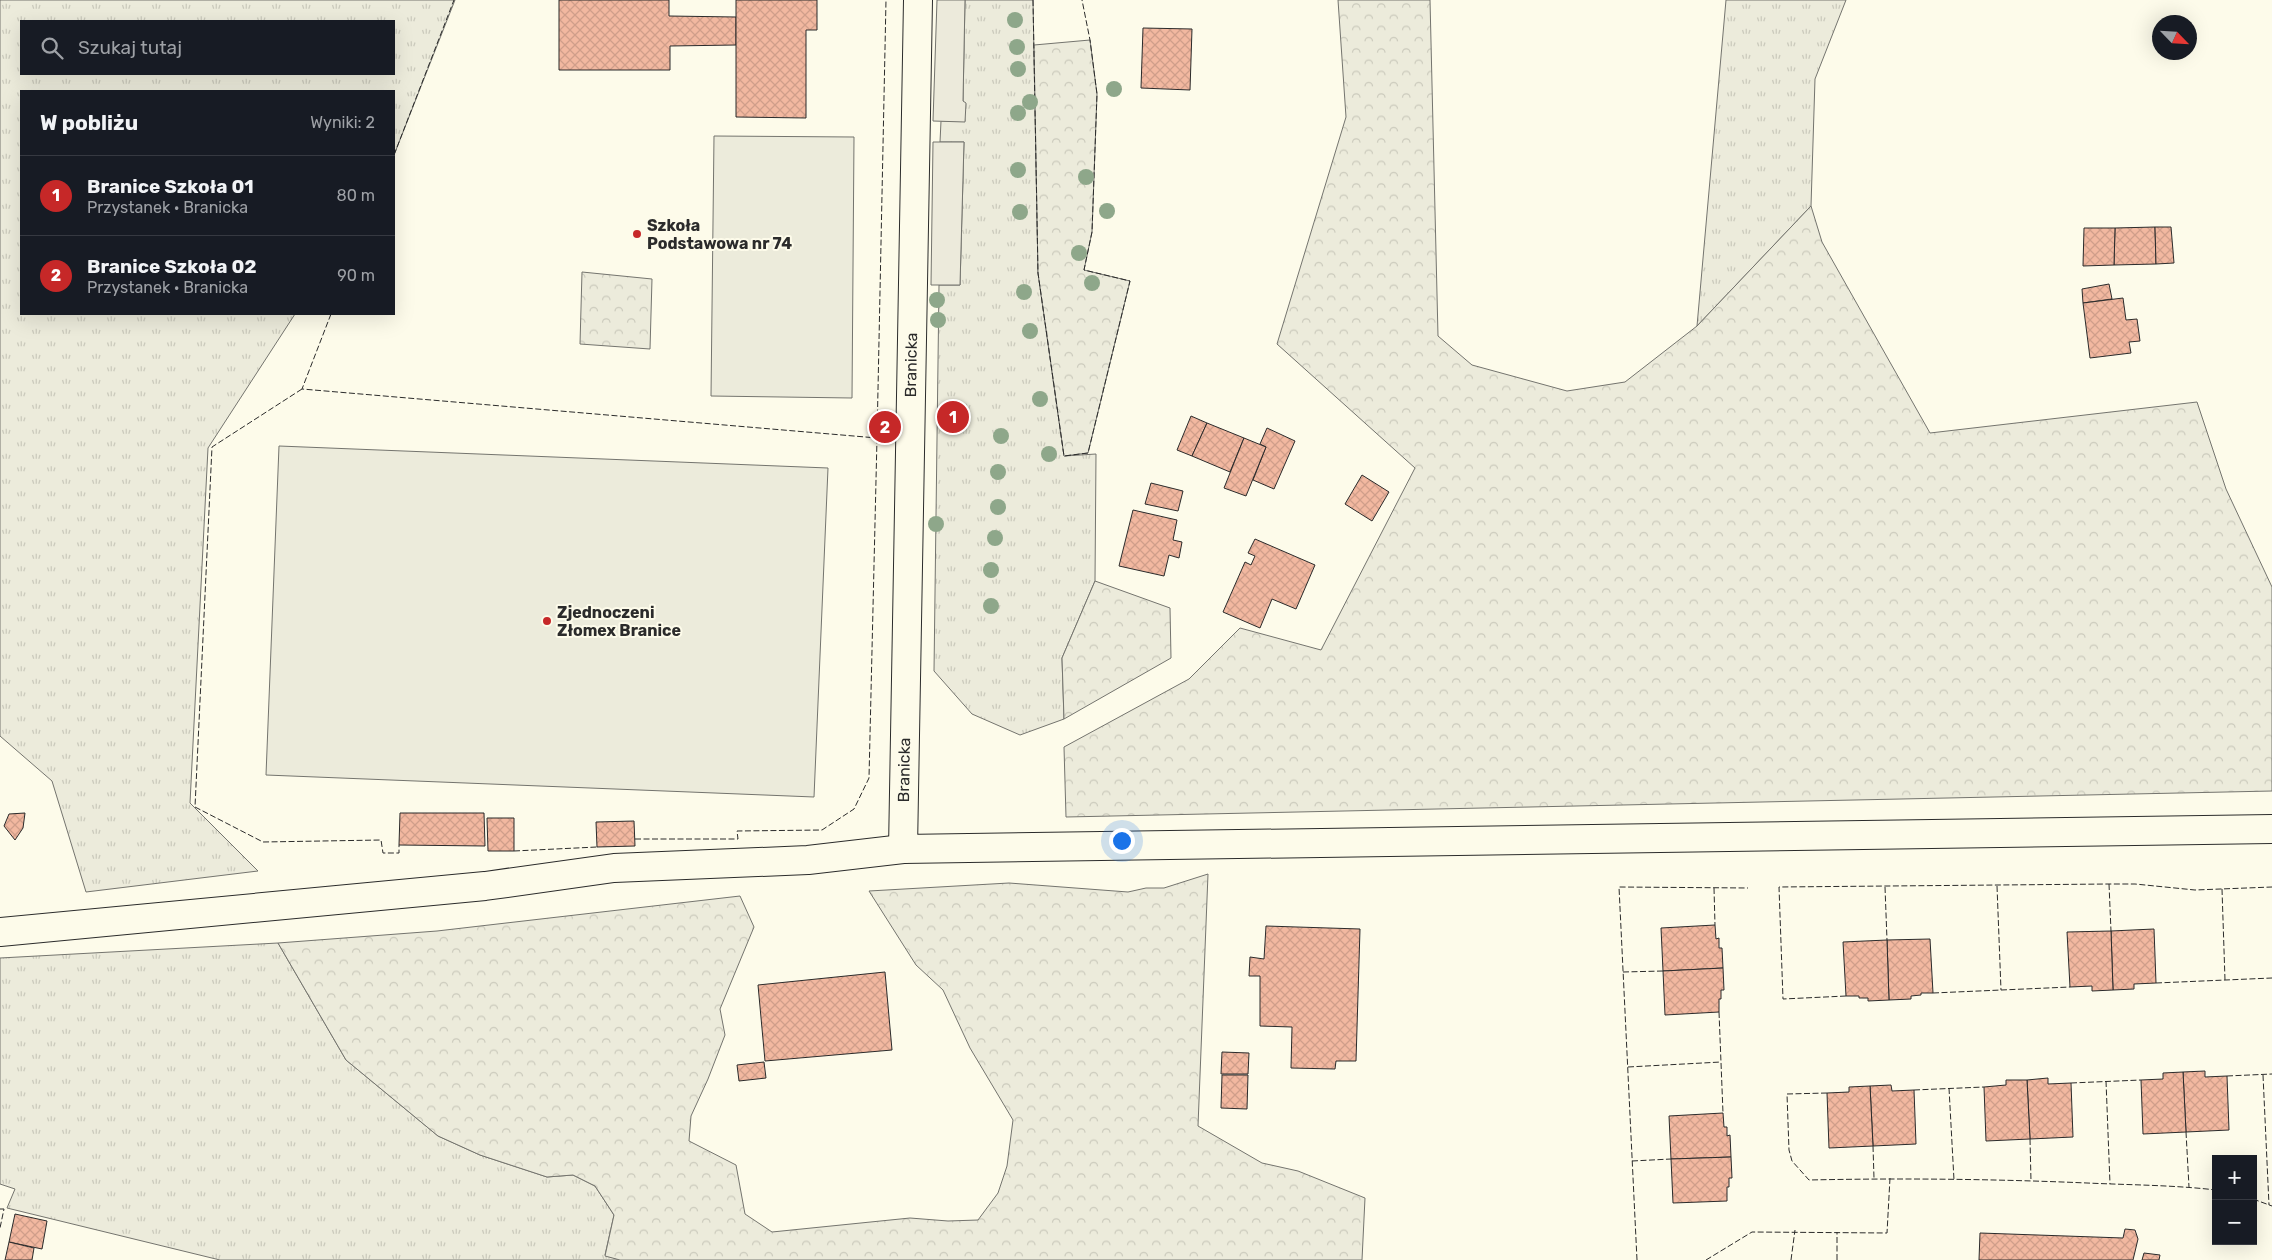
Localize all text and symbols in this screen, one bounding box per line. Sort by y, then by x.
north arrow [2152,15,2197,60]
search box [20,20,395,75]
icon: search [38,34,66,62]
text: Szukaj tutaj [78,36,182,59]
text: W pobliżu [40,110,138,135]
text: Wyniki: 2 [310,113,375,132]
text: Branice Szkoła 01 [87,175,254,198]
text: 1 [52,186,60,205]
text: 80 m [337,186,375,205]
text: Przystanek · Branicka [87,198,248,217]
place label: Szkoła Podstawowa nr 74 [647,216,792,253]
marker: Szkoła Podstawowa nr 74 [631,228,643,240]
text: Branice Szkoła 02 [87,255,257,278]
text: 2 [51,266,61,285]
text: 90 m [337,266,375,285]
text: Przystanek · Branicka [87,278,248,297]
street label: Branicka [901,332,921,398]
pin: 1 [937,398,969,436]
pin: 2 [869,408,901,446]
place label: Zjednoczeni Złomex Branice [557,603,681,640]
marker: Zjednoczeni Złomex Branice [541,615,553,627]
street label: Branicka [894,737,914,803]
your location [1109,828,1135,854]
map controls [2212,1155,2257,1245]
button: + [2212,1155,2257,1200]
button: − [2212,1200,2257,1245]

